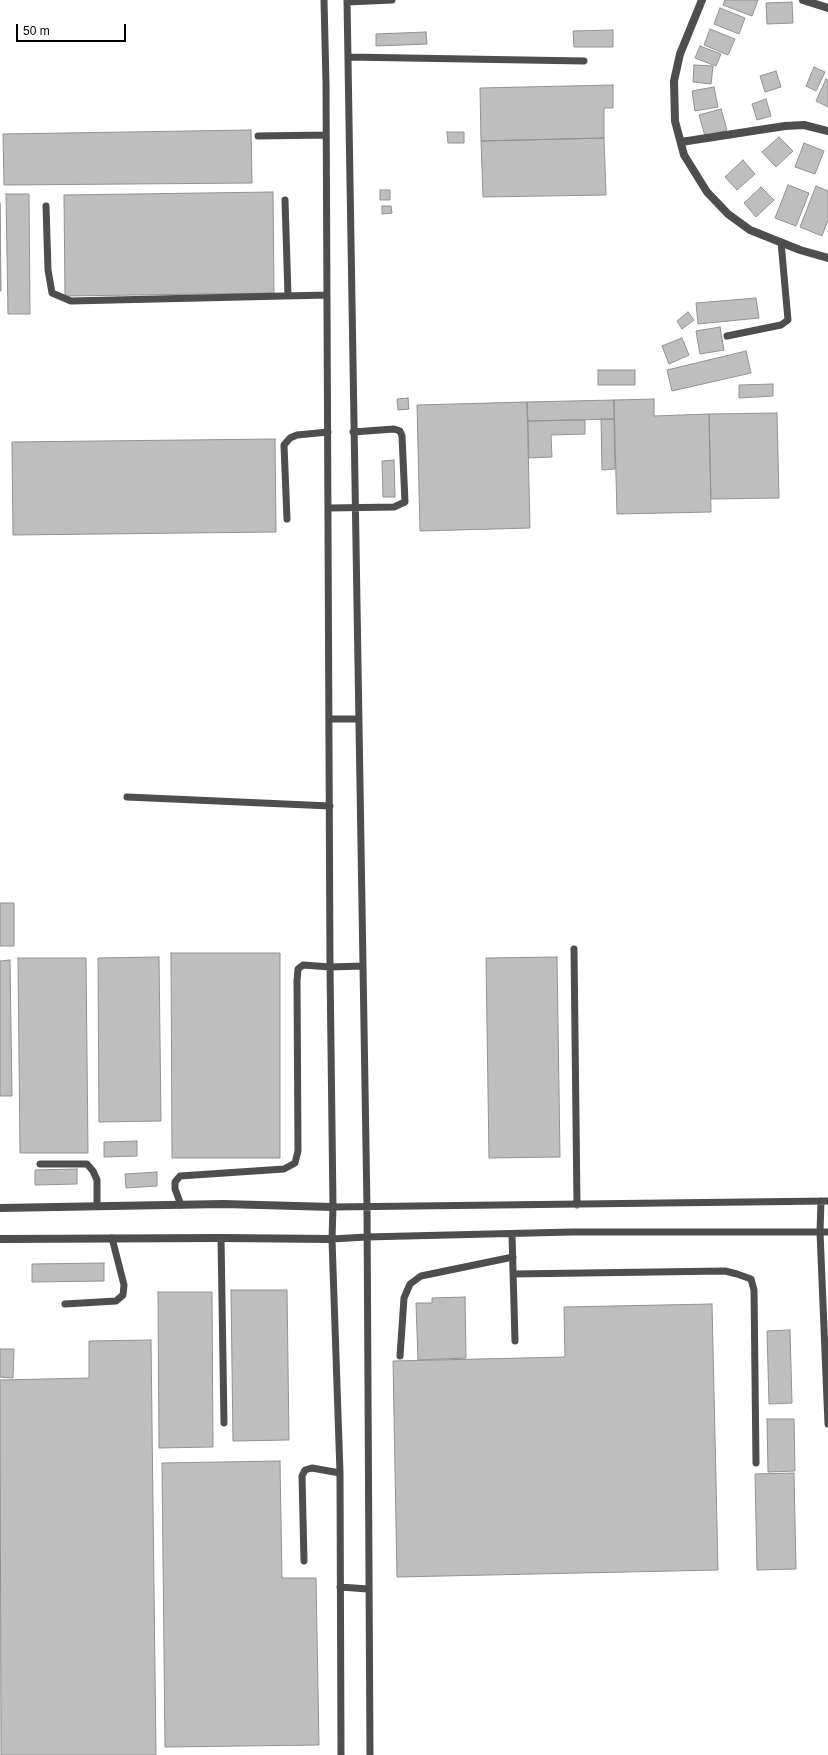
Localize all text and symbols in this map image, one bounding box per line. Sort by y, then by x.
scale bar [18,16,128,42]
text: 50 m [23,24,50,38]

